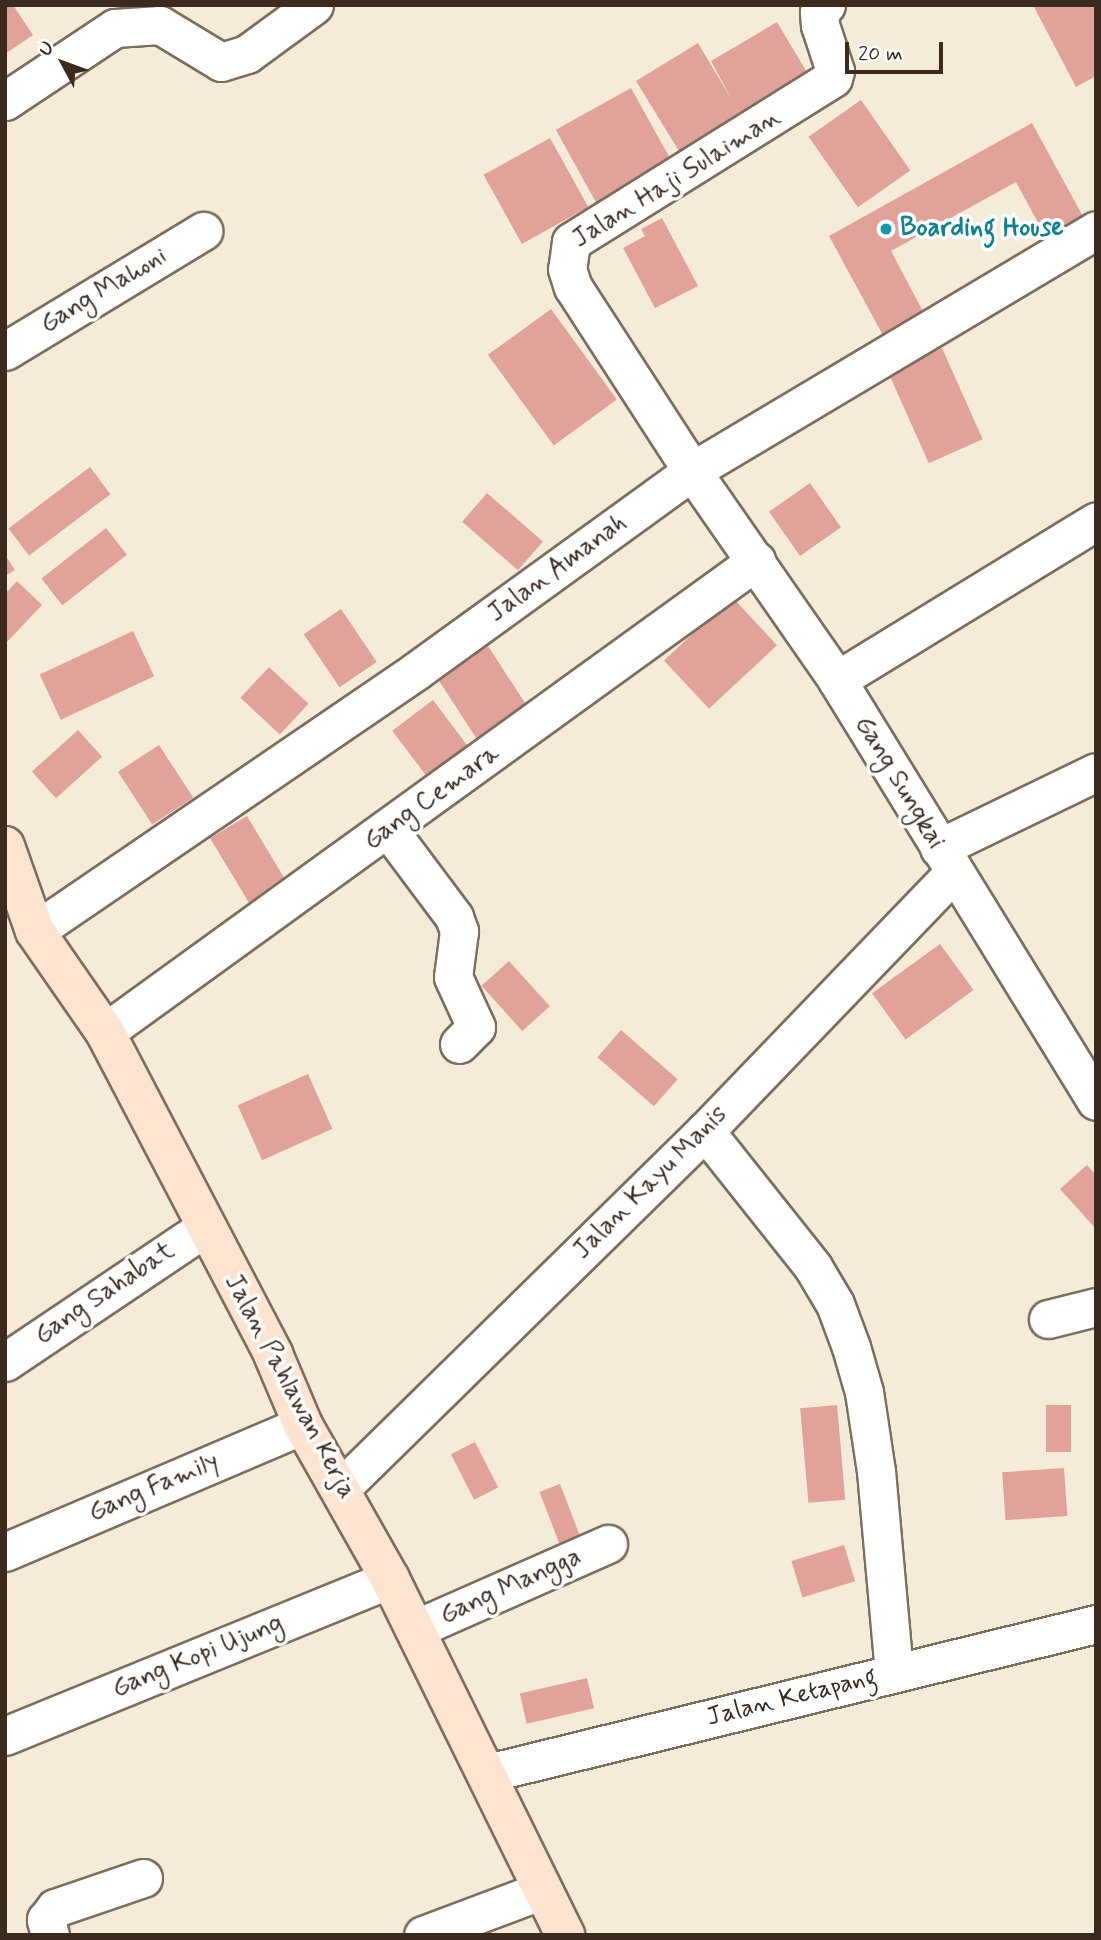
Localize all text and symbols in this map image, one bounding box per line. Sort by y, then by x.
north arrow [28,28,98,98]
scale bar [849,28,947,72]
text: U [33,36,60,62]
text: 20 m [858,40,903,68]
street label: Jalan Haji Sulaiman [569,104,785,254]
place label: Boarding House [900,213,1064,245]
marker: Boarding House [878,221,894,237]
street label: Gang Mahoni [35,241,173,341]
street label: Jalan Amanah [482,508,634,630]
street label: Gang Sungkai [847,711,951,855]
street label: Gang Cemara [358,738,506,858]
street label: Jalan Kayu Manis [568,1100,734,1266]
street label: Gang Sahabat [29,1236,181,1352]
street label: Jalan Pahlawan Kerja [217,1270,361,1504]
street label: Gang Family [84,1447,224,1529]
street label: Gang Mangga [436,1542,586,1632]
street label: Gang Kopi Ujung [109,1609,287,1705]
street label: Jalan Ketapang [702,1661,882,1735]

